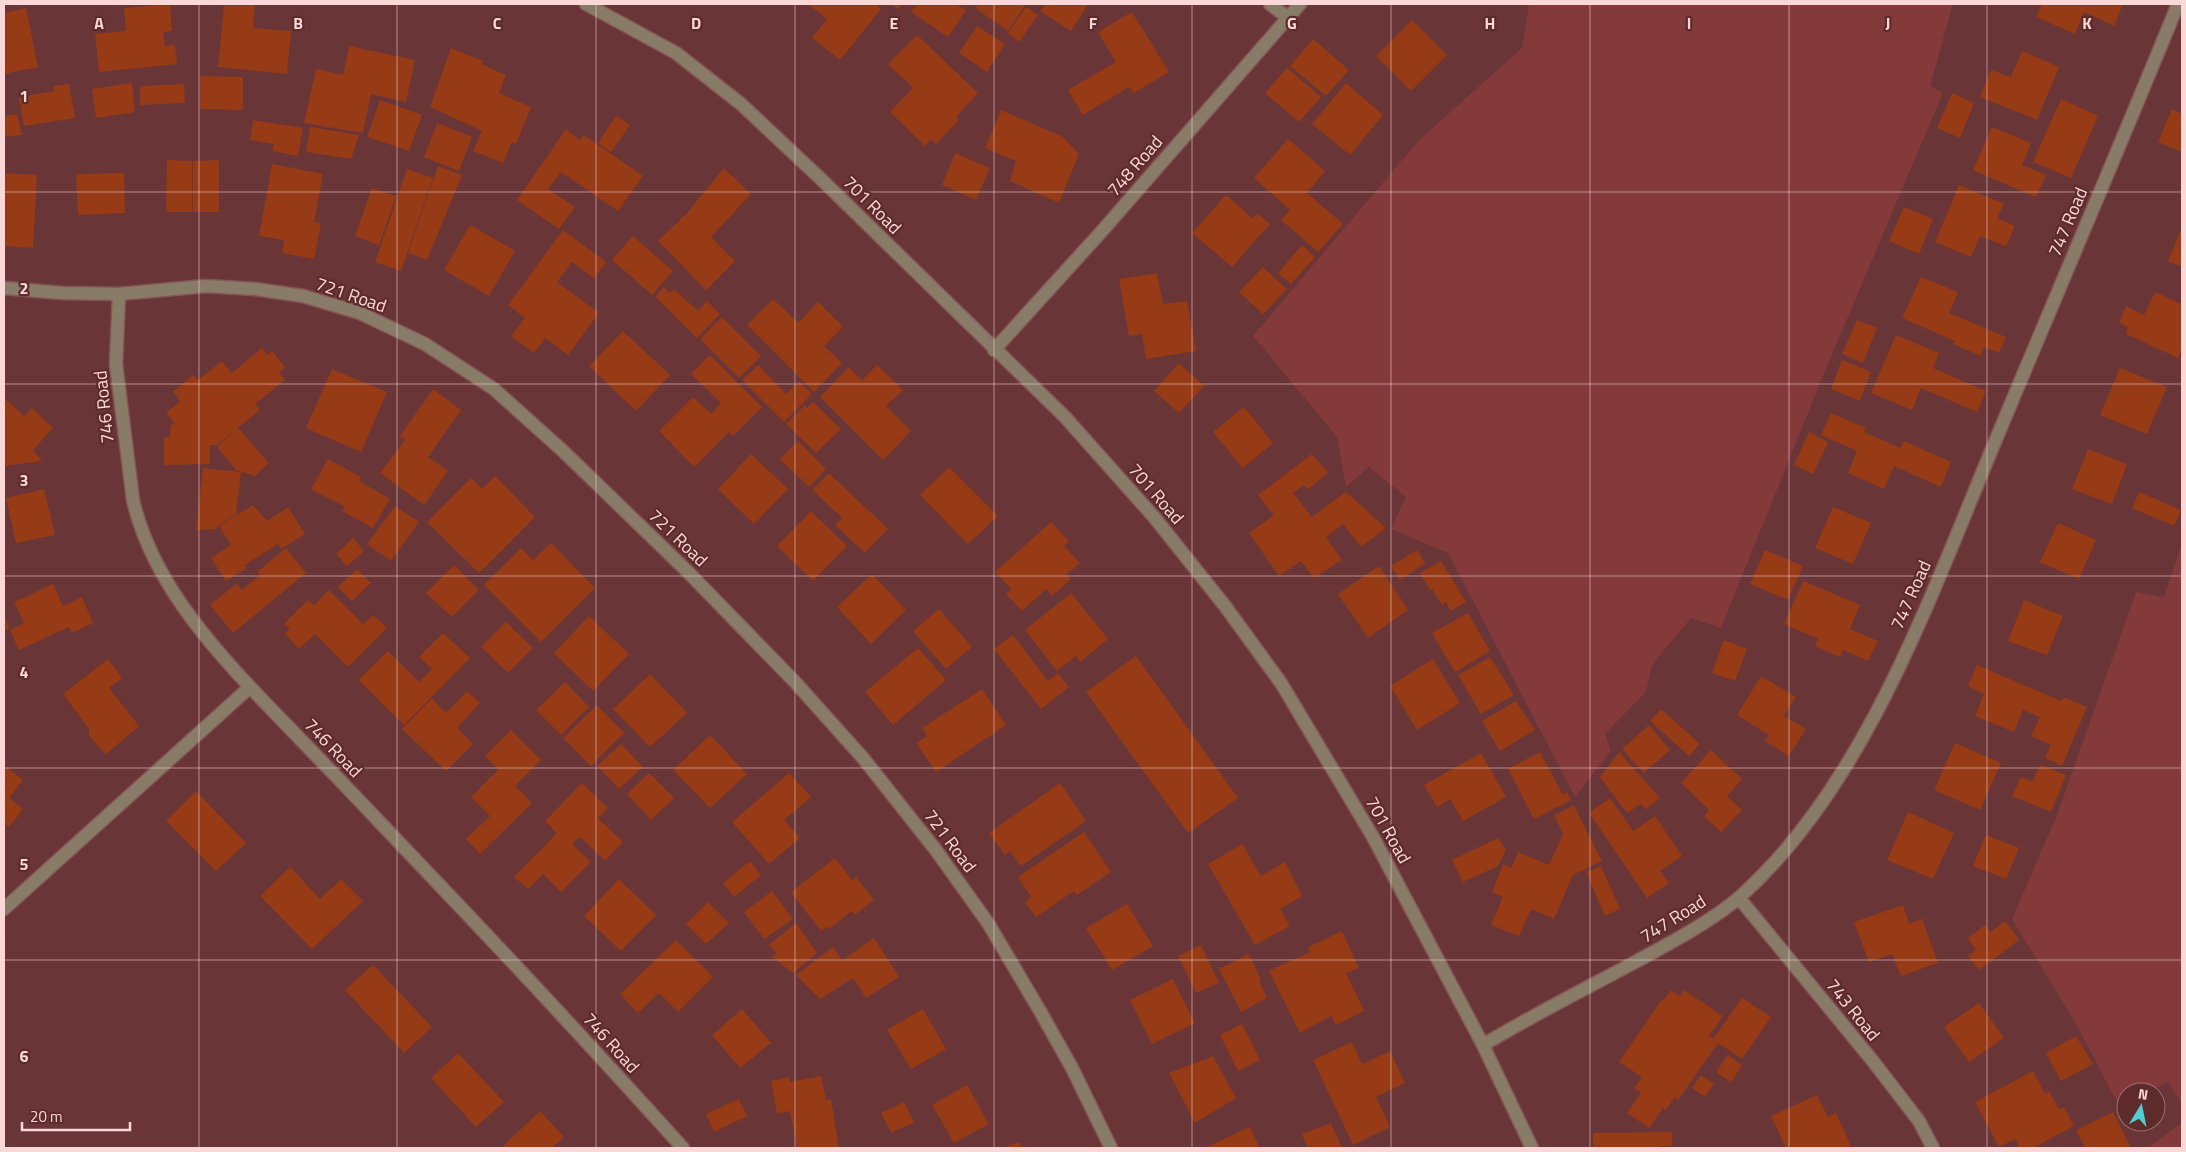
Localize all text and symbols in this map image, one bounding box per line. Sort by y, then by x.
text: A [94,11,104,35]
text: B [293,11,303,35]
text: C [493,11,502,35]
text: D [691,11,701,35]
text: E [890,11,899,35]
text: F [1089,11,1098,35]
text: G [1287,11,1297,35]
text: H [1485,11,1495,35]
text: I [1687,11,1691,35]
text: J [1886,11,1890,35]
text: K [2082,11,2092,35]
text: 1 [20,84,28,108]
street label: 748 Road [1100,129,1169,202]
street label: 701 Road [837,169,908,240]
street label: 747 Road [2041,183,2094,261]
street label: 721 Road [312,270,390,319]
text: 2 [20,276,28,300]
street label: 746 Road [86,369,121,445]
street label: 701 Road [1122,457,1191,530]
text: 3 [20,468,28,492]
street label: 721 Road [643,503,714,573]
street label: 747 Road [1883,556,1938,634]
text: 4 [20,660,29,684]
street label: 746 Road [298,712,368,783]
street label: 701 Road [1359,791,1418,868]
street label: 721 Road [918,803,983,878]
text: 5 [20,852,29,876]
street label: 747 Road [1635,888,1711,949]
street label: 743 Road [1820,973,1887,1047]
street label: 746 Road [577,1006,646,1079]
text: 6 [20,1044,29,1068]
north arrow [2116,1082,2166,1132]
text: N [2137,1083,2150,1105]
scale bar [22,1100,130,1132]
text: 20 m [30,1105,63,1128]

